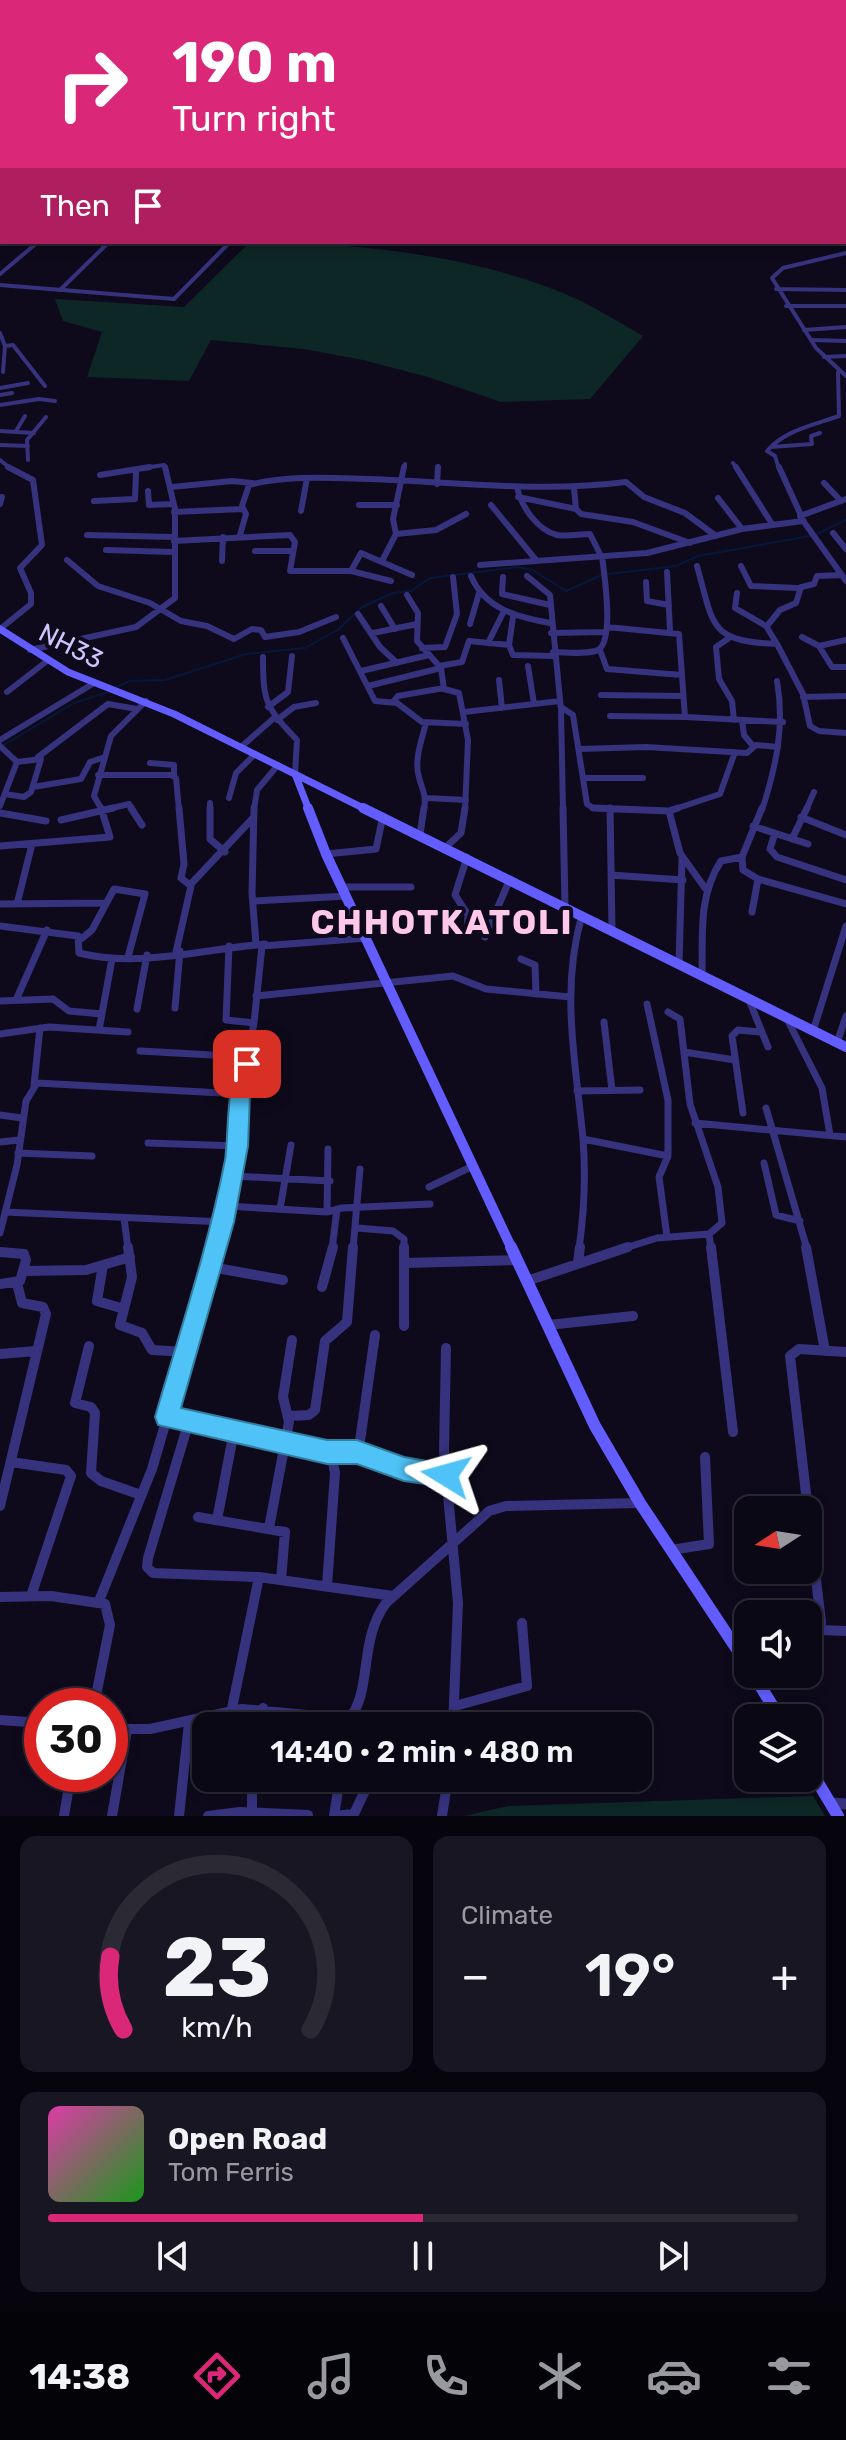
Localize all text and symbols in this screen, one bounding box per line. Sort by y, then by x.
text: 190 m [172,30,337,96]
icon: right [40,32,144,136]
text: Turn right [172,97,336,140]
icon: arrive [126,184,170,228]
text: Then [40,188,110,224]
street label: NH33 [33,617,108,676]
district label: CHHOTKATOLI [311,902,573,943]
pin [213,1030,281,1098]
icon: arrive [225,1042,269,1086]
position arrow [404,1433,488,1517]
north arrow [734,1496,822,1584]
map controls [734,1496,822,1792]
button: sound [734,1600,822,1688]
speed limit sign: 30 [24,1688,128,1792]
button: layers [734,1704,822,1792]
text: 14:40 · 2 min · 480 m [270,1734,574,1770]
text: Climate [461,1900,553,1931]
text: 23 [162,1918,271,2017]
text: 19° [585,1940,675,2011]
text: − [461,1950,490,2002]
text: + [771,1950,798,2002]
text: km/h [181,2010,252,2044]
text: Open Road [168,2121,327,2157]
text: Tom Ferris [168,2157,294,2188]
icon: previous [151,2234,195,2278]
icon: pause [401,2234,445,2278]
icon: next [651,2234,695,2278]
icon: directions [189,2348,245,2404]
icon: music [303,2348,359,2404]
icon: phone [418,2348,474,2404]
icon: climate [532,2348,588,2404]
icon: car [646,2348,702,2404]
icon: filters [761,2348,817,2404]
text: 14:38 [29,2355,130,2398]

